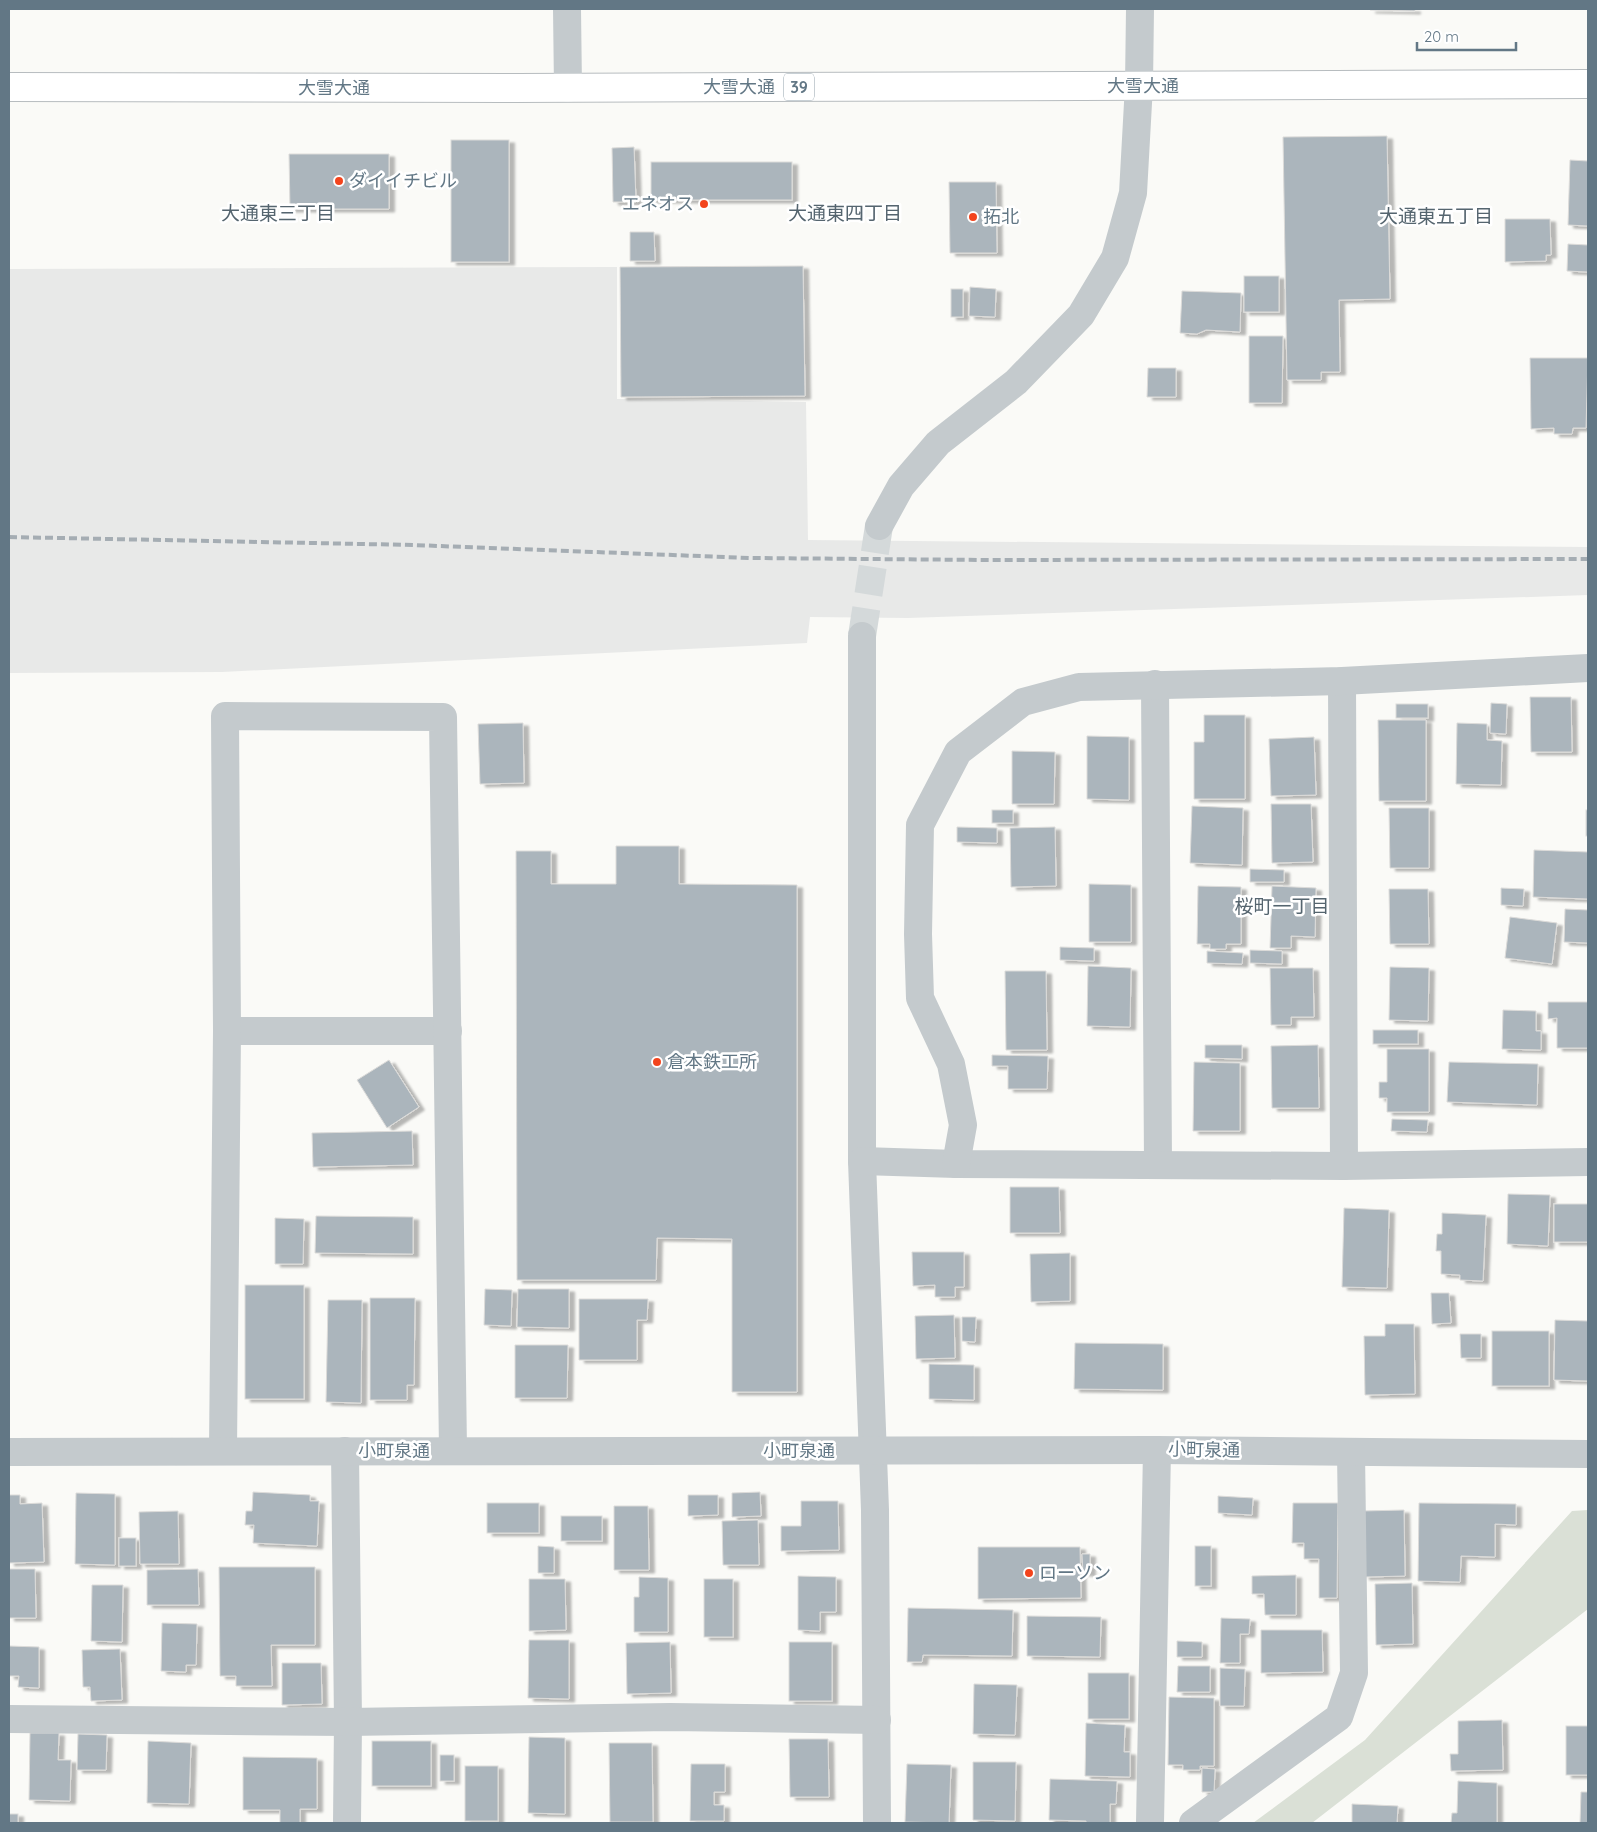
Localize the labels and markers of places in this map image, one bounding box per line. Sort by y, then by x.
place label: ダイイチビル [349,169,457,192]
marker: ダイイチビル [333,175,345,187]
place label: エネオス [622,192,694,215]
marker: エネオス [698,198,710,210]
place label: 拓北 [983,205,1019,228]
marker: 拓北 [967,211,979,223]
place label: 倉本鉄工所 [667,1050,757,1073]
marker: 倉本鉄工所 [651,1056,663,1068]
place label: ローソン [1039,1561,1111,1584]
marker: ローソン [1023,1567,1035,1579]

